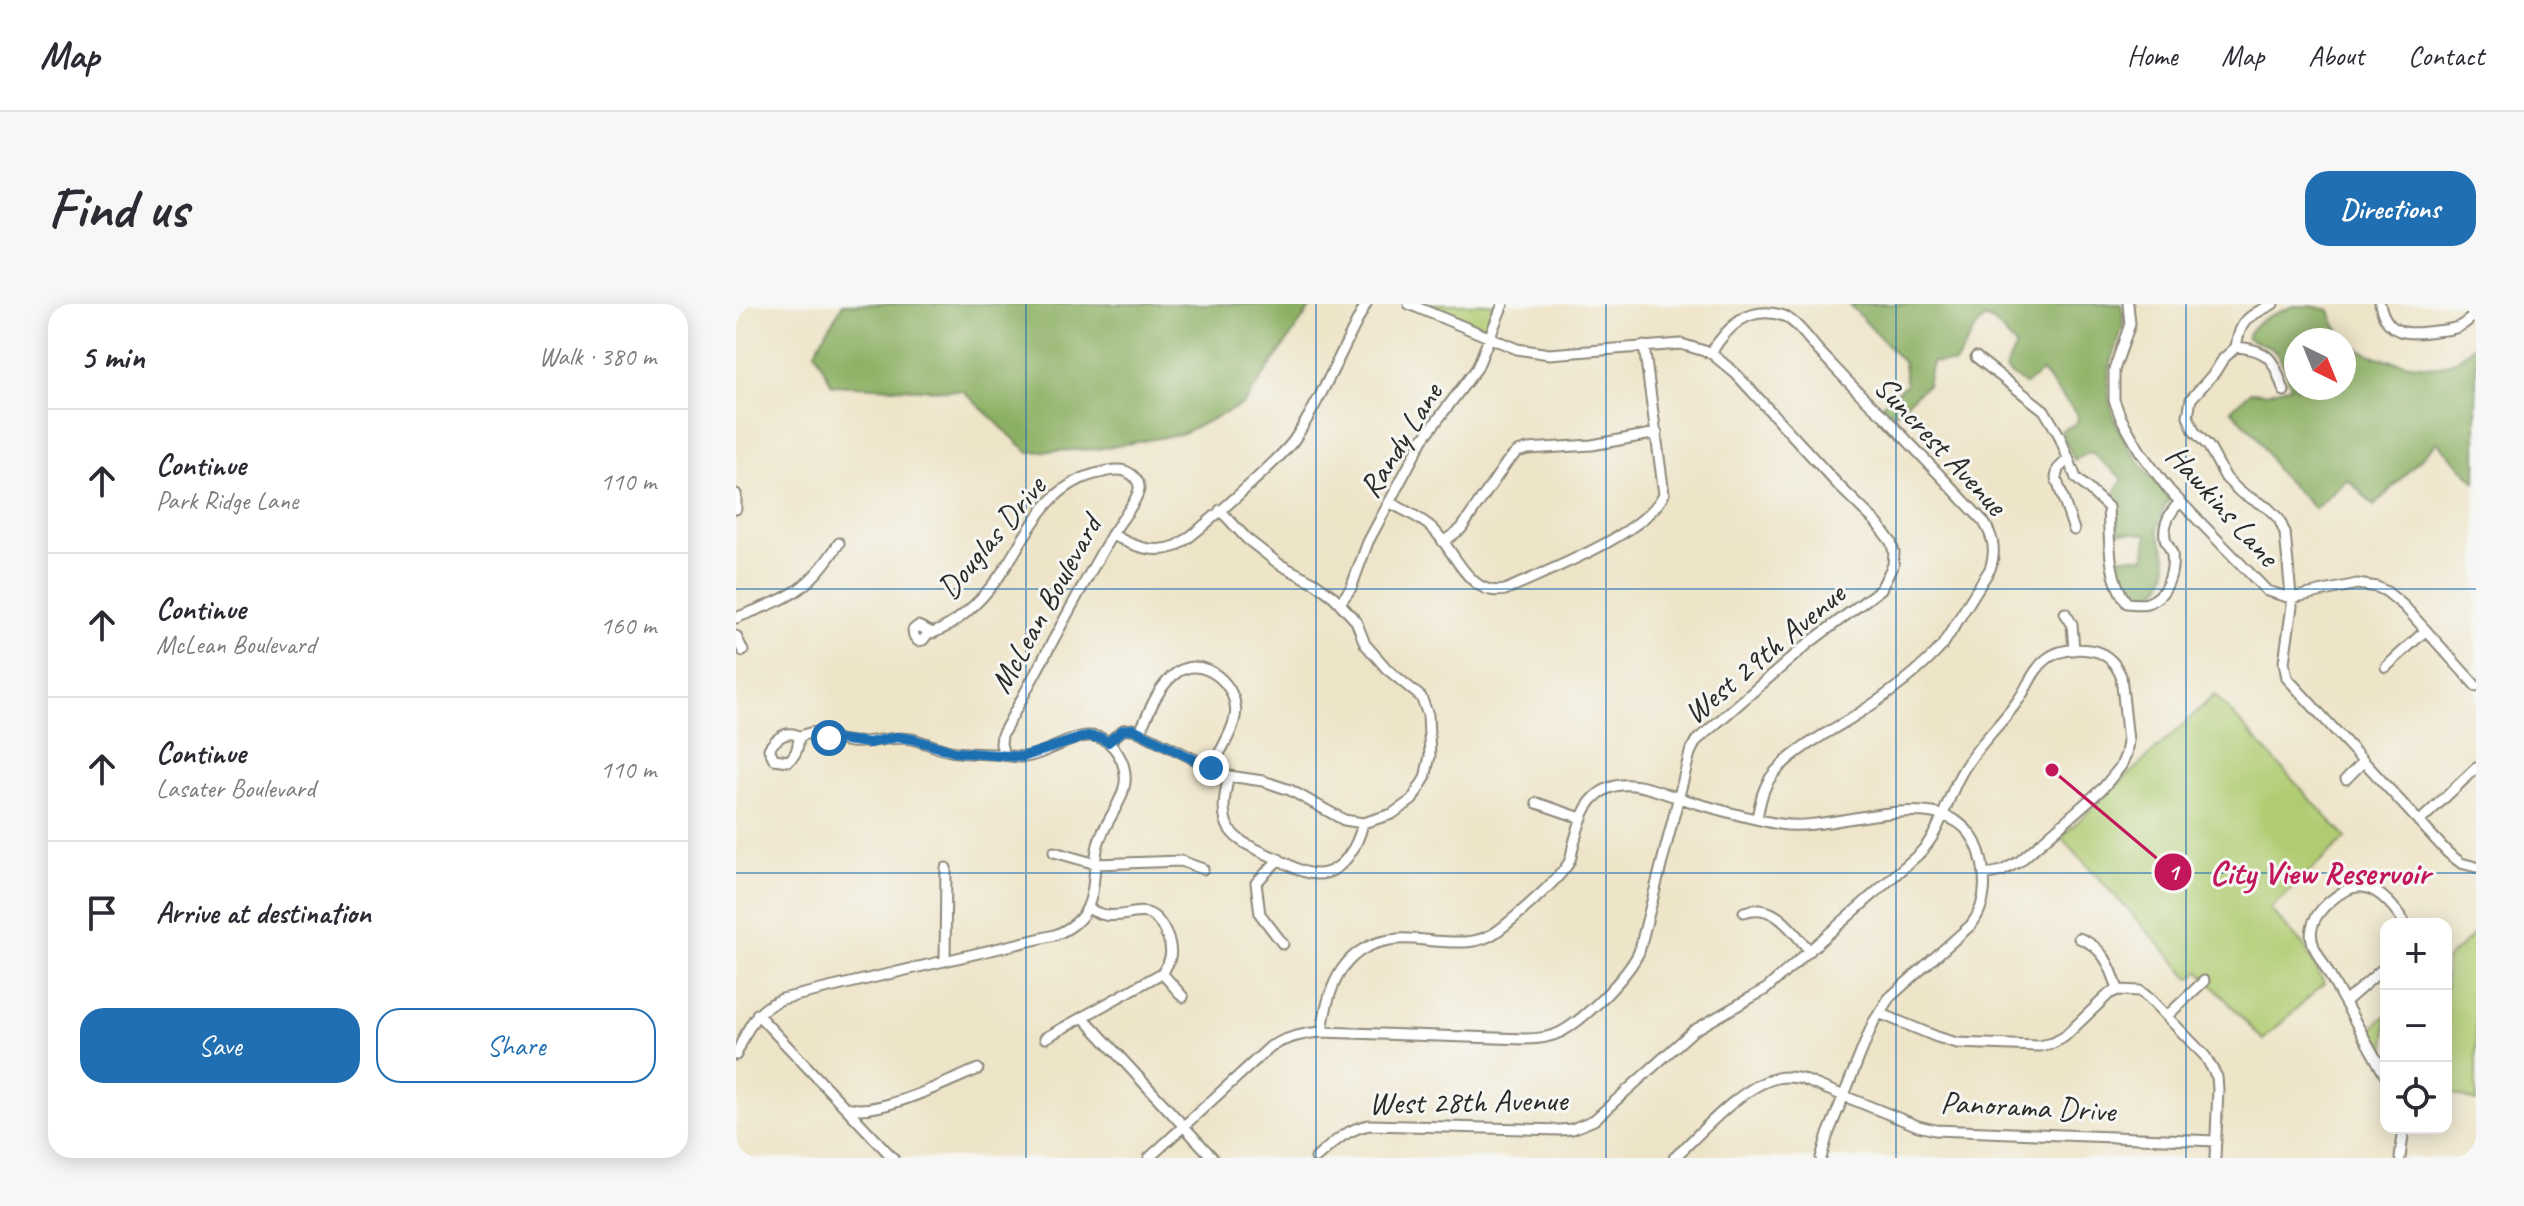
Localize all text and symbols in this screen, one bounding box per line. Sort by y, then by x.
text: Map [40,32,99,79]
text: Home [2127,38,2177,73]
text: Map [2221,38,2264,73]
text: About [2308,38,2364,73]
text: Contact [2408,38,2484,73]
button: Directions [2305,171,2476,246]
text: Find us [48,173,188,244]
north arrow [2284,328,2356,400]
text: 5 min [80,335,145,378]
text: Walk · 380 m [539,340,656,373]
street label: Suncrest Avenue [1865,367,2018,526]
street label: Randy Lane [1349,373,1453,505]
street label: Hawkins Lane [2157,436,2290,577]
text: Continue [156,446,246,484]
icon: ahead [80,459,124,503]
text: 110 m [600,465,656,498]
street label: Douglas Drive [928,465,1056,607]
text: Park Ridge Lane [156,484,298,517]
street label: McLean Boulevard [980,504,1113,700]
street label: West 29th Avenue [1675,572,1855,733]
text: Continue [156,590,246,628]
icon: ahead [80,603,124,647]
text: 160 m [600,609,656,642]
text: McLean Boulevard [156,628,316,661]
route start [811,720,847,756]
text: Continue [156,734,246,772]
icon: ahead [80,747,124,791]
route end [1193,750,1229,786]
text: 110 m [600,753,656,786]
text: Lasater Boulevard [156,772,315,805]
callout: City View Reservoir [2153,843,2447,901]
text: City View Reservoir [2210,851,2434,894]
text: 1 [2168,857,2182,887]
icon: arrive [80,891,124,935]
text: Arrive at destination [156,894,371,932]
map controls [2380,918,2452,1134]
button: + [2380,918,2452,990]
button: − [2380,990,2452,1062]
button: Save [80,1008,360,1083]
button: Share [376,1008,656,1083]
button: locate [2380,1062,2452,1134]
street label: West 28th Avenue [1368,1079,1570,1124]
street label: Panorama Drive [1940,1081,2119,1132]

